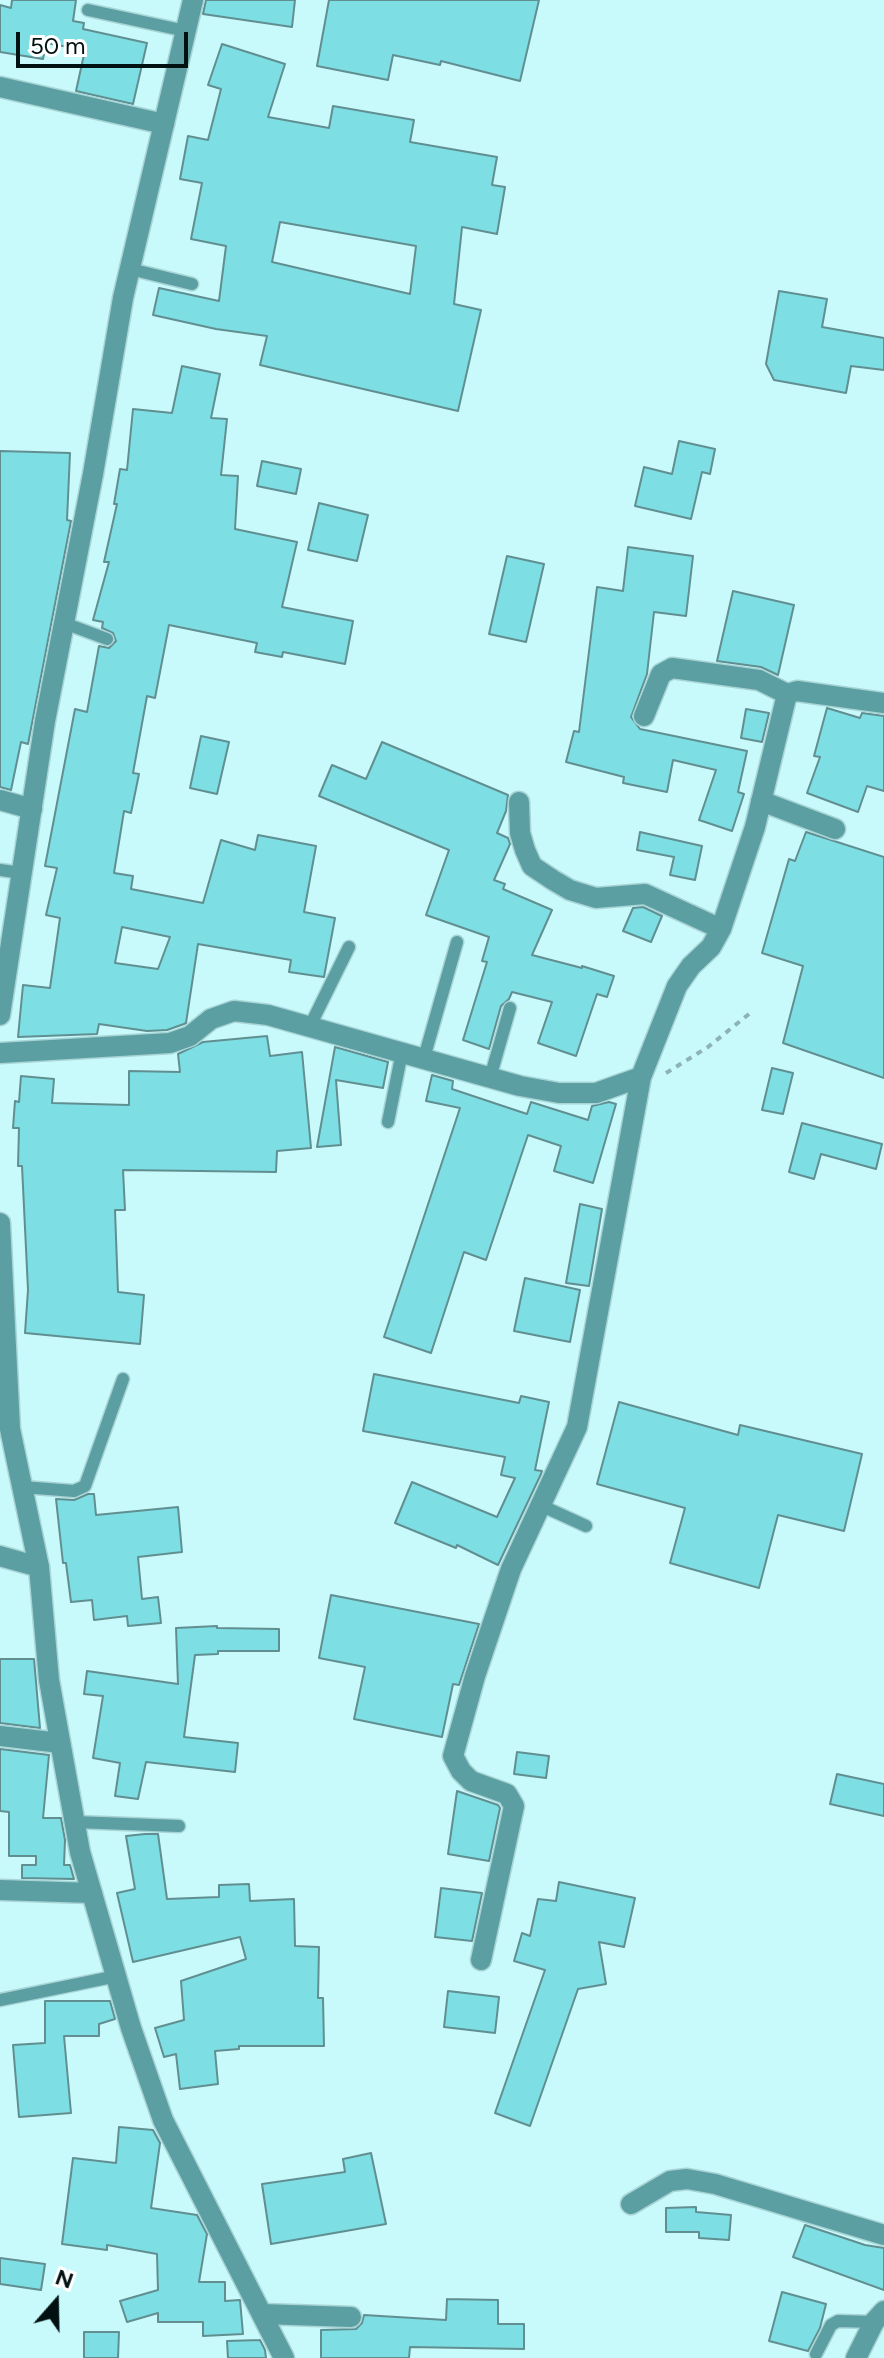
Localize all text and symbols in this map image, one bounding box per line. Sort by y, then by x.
scale bar [20,16,192,66]
text: 50 m [30,31,86,60]
north arrow [16,2262,96,2342]
text: N [52,2263,77,2295]

